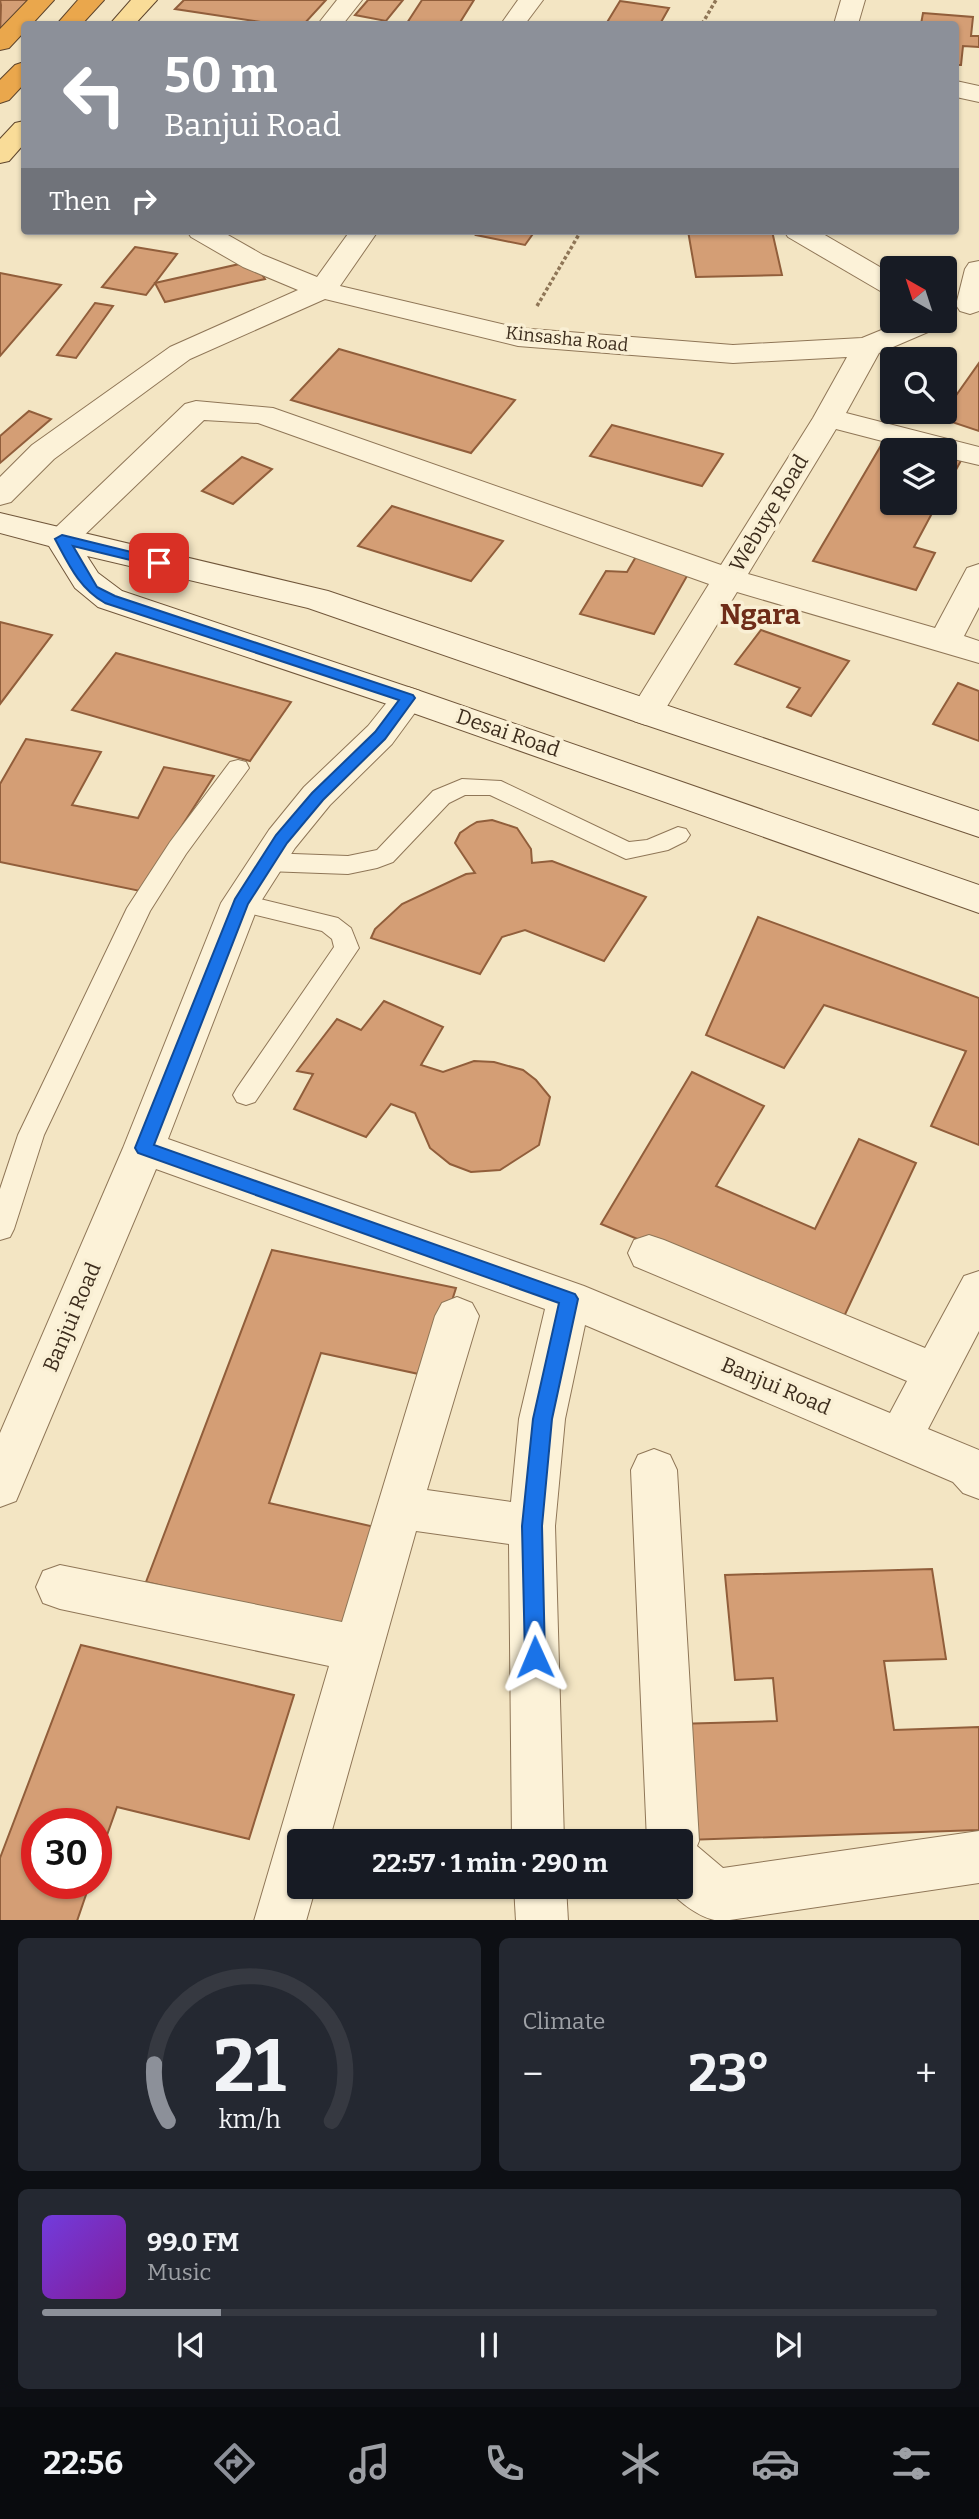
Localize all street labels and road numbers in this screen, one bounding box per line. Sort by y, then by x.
street label: Kinsasha Road [505,322,630,356]
street label: Webuye Road [724,450,814,576]
street label: Desai Road [453,703,563,763]
street label: Banjui Road [37,1258,107,1376]
street label: Banjui Road [717,1351,835,1421]

